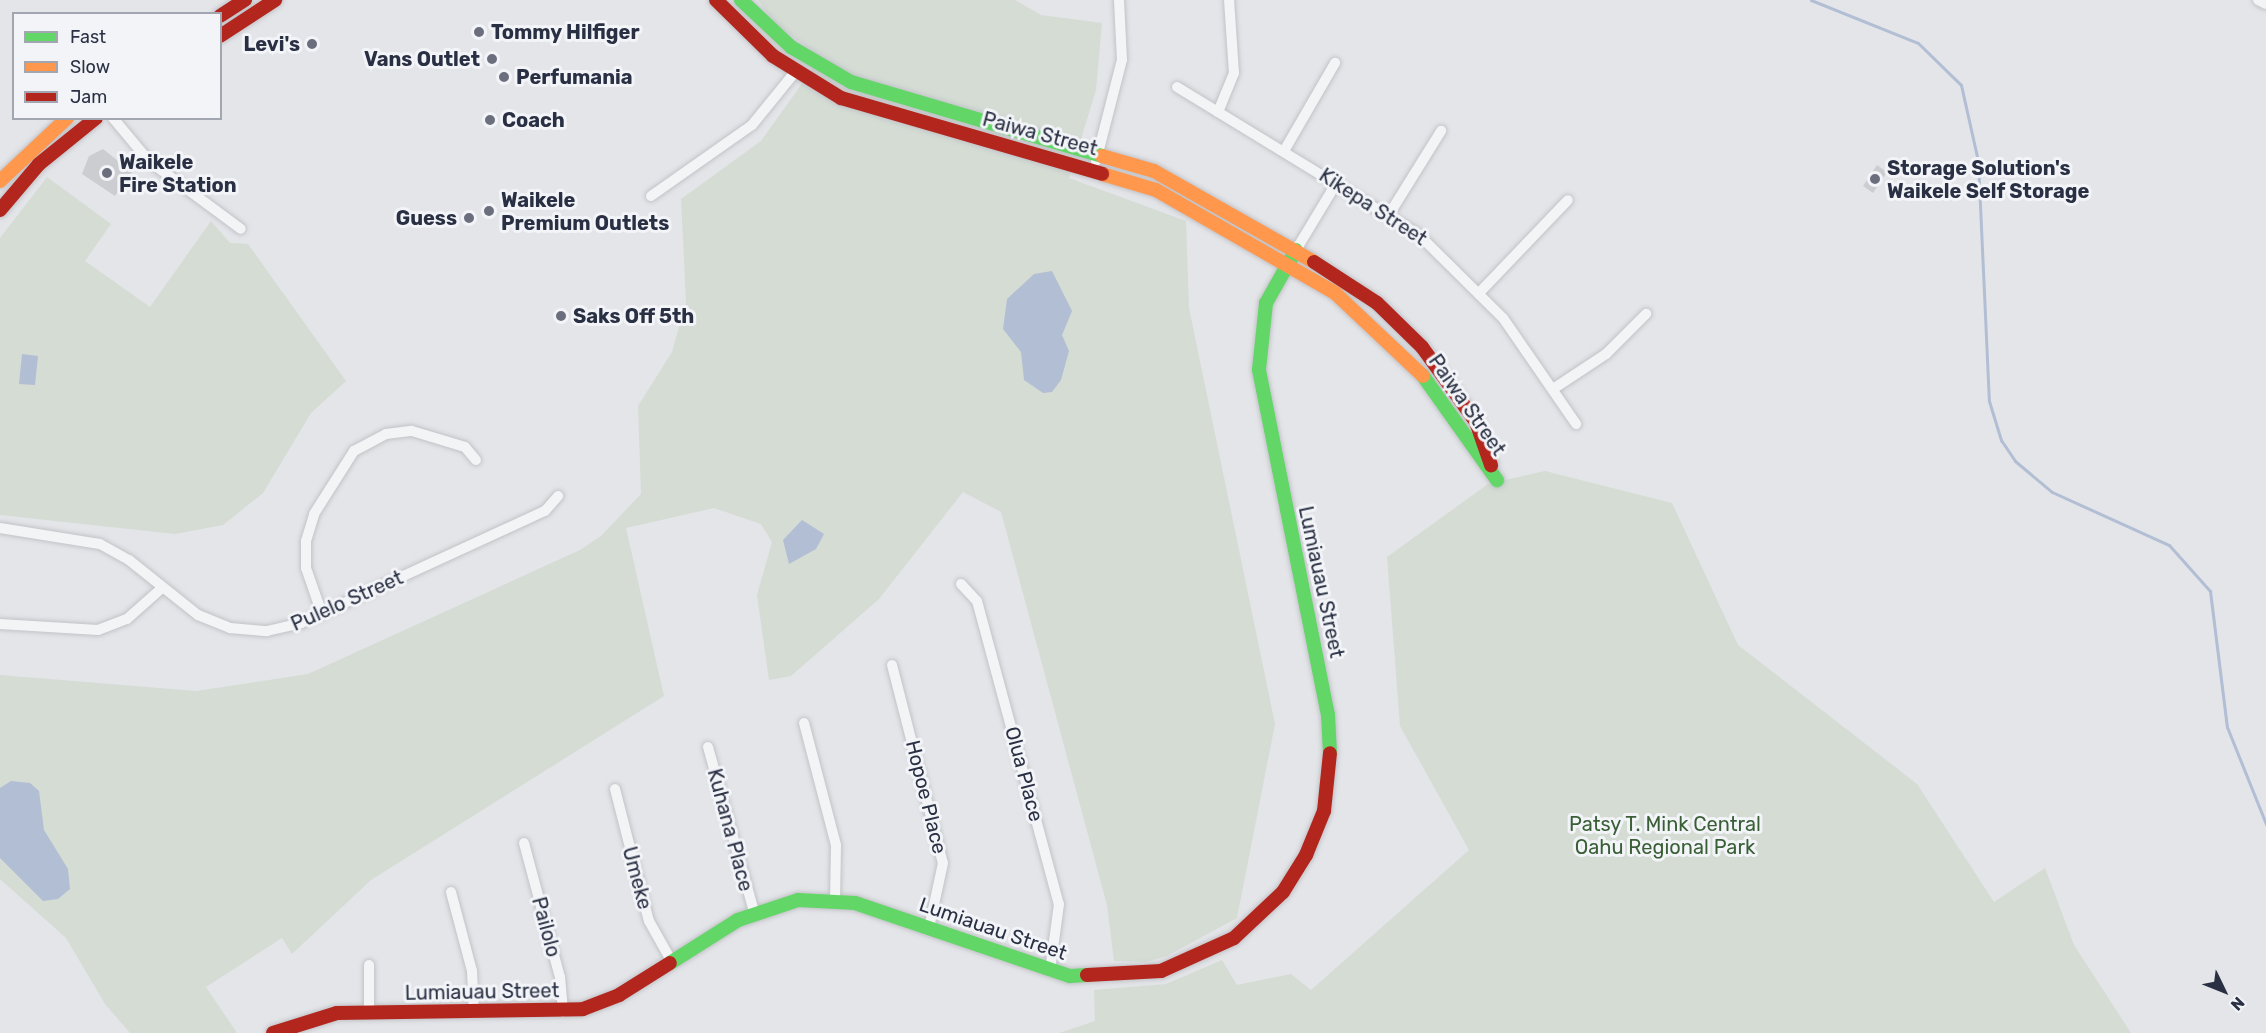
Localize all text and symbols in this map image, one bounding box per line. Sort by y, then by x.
legend [12,12,222,120]
place label: Tommy Hilfiger [491,20,640,44]
marker: Tommy Hilfiger [472,25,486,39]
text: Fast [70,26,106,48]
place label: Levi's [244,32,300,56]
marker: Levi's [305,37,319,51]
place label: Vans Outlet [364,47,480,71]
marker: Vans Outlet [485,52,499,66]
text: Slow [70,56,110,78]
place label: Perfumania [516,65,633,89]
marker: Perfumania [497,70,511,84]
text: Jam [70,86,107,108]
street label: Paiwa Street [980,107,1100,161]
place label: Coach [502,108,565,132]
marker: Coach [483,113,497,127]
place label: Waikele Fire Station [119,150,237,197]
place label: Storage Solution's Waikele Self Storage [1887,156,2090,203]
street label: Kikepa Street [1315,163,1431,251]
marker: Waikele Fire Station [100,166,114,180]
marker: Storage Solution's Waikele Self Storage [1868,172,1882,186]
place label: Waikele Premium Outlets [501,188,669,235]
marker: Waikele Premium Outlets [482,204,496,218]
place label: Guess [396,206,457,230]
marker: Guess [462,211,476,225]
place label: Saks Off 5th [573,304,695,328]
marker: Saks Off 5th [554,309,568,323]
street label: Paiwa Street [1423,350,1511,460]
street label: Lumiauau Street [1293,504,1349,660]
street label: Pulelo Street [287,566,407,636]
street label: Olua Place [1000,724,1048,824]
street label: Hopoe Place [900,738,952,856]
street label: Kuhana Place [702,766,758,894]
park label: Patsy T. Mink Central Oahu Regional Park [1568,813,1762,860]
street label: Umeke [617,844,657,912]
street label: Lumiauau Street [916,893,1070,965]
street label: Pailolo [526,894,566,960]
north arrow [2194,961,2254,1021]
street label: Lumiauau Street [405,979,559,1005]
text: N [2227,993,2248,1014]

